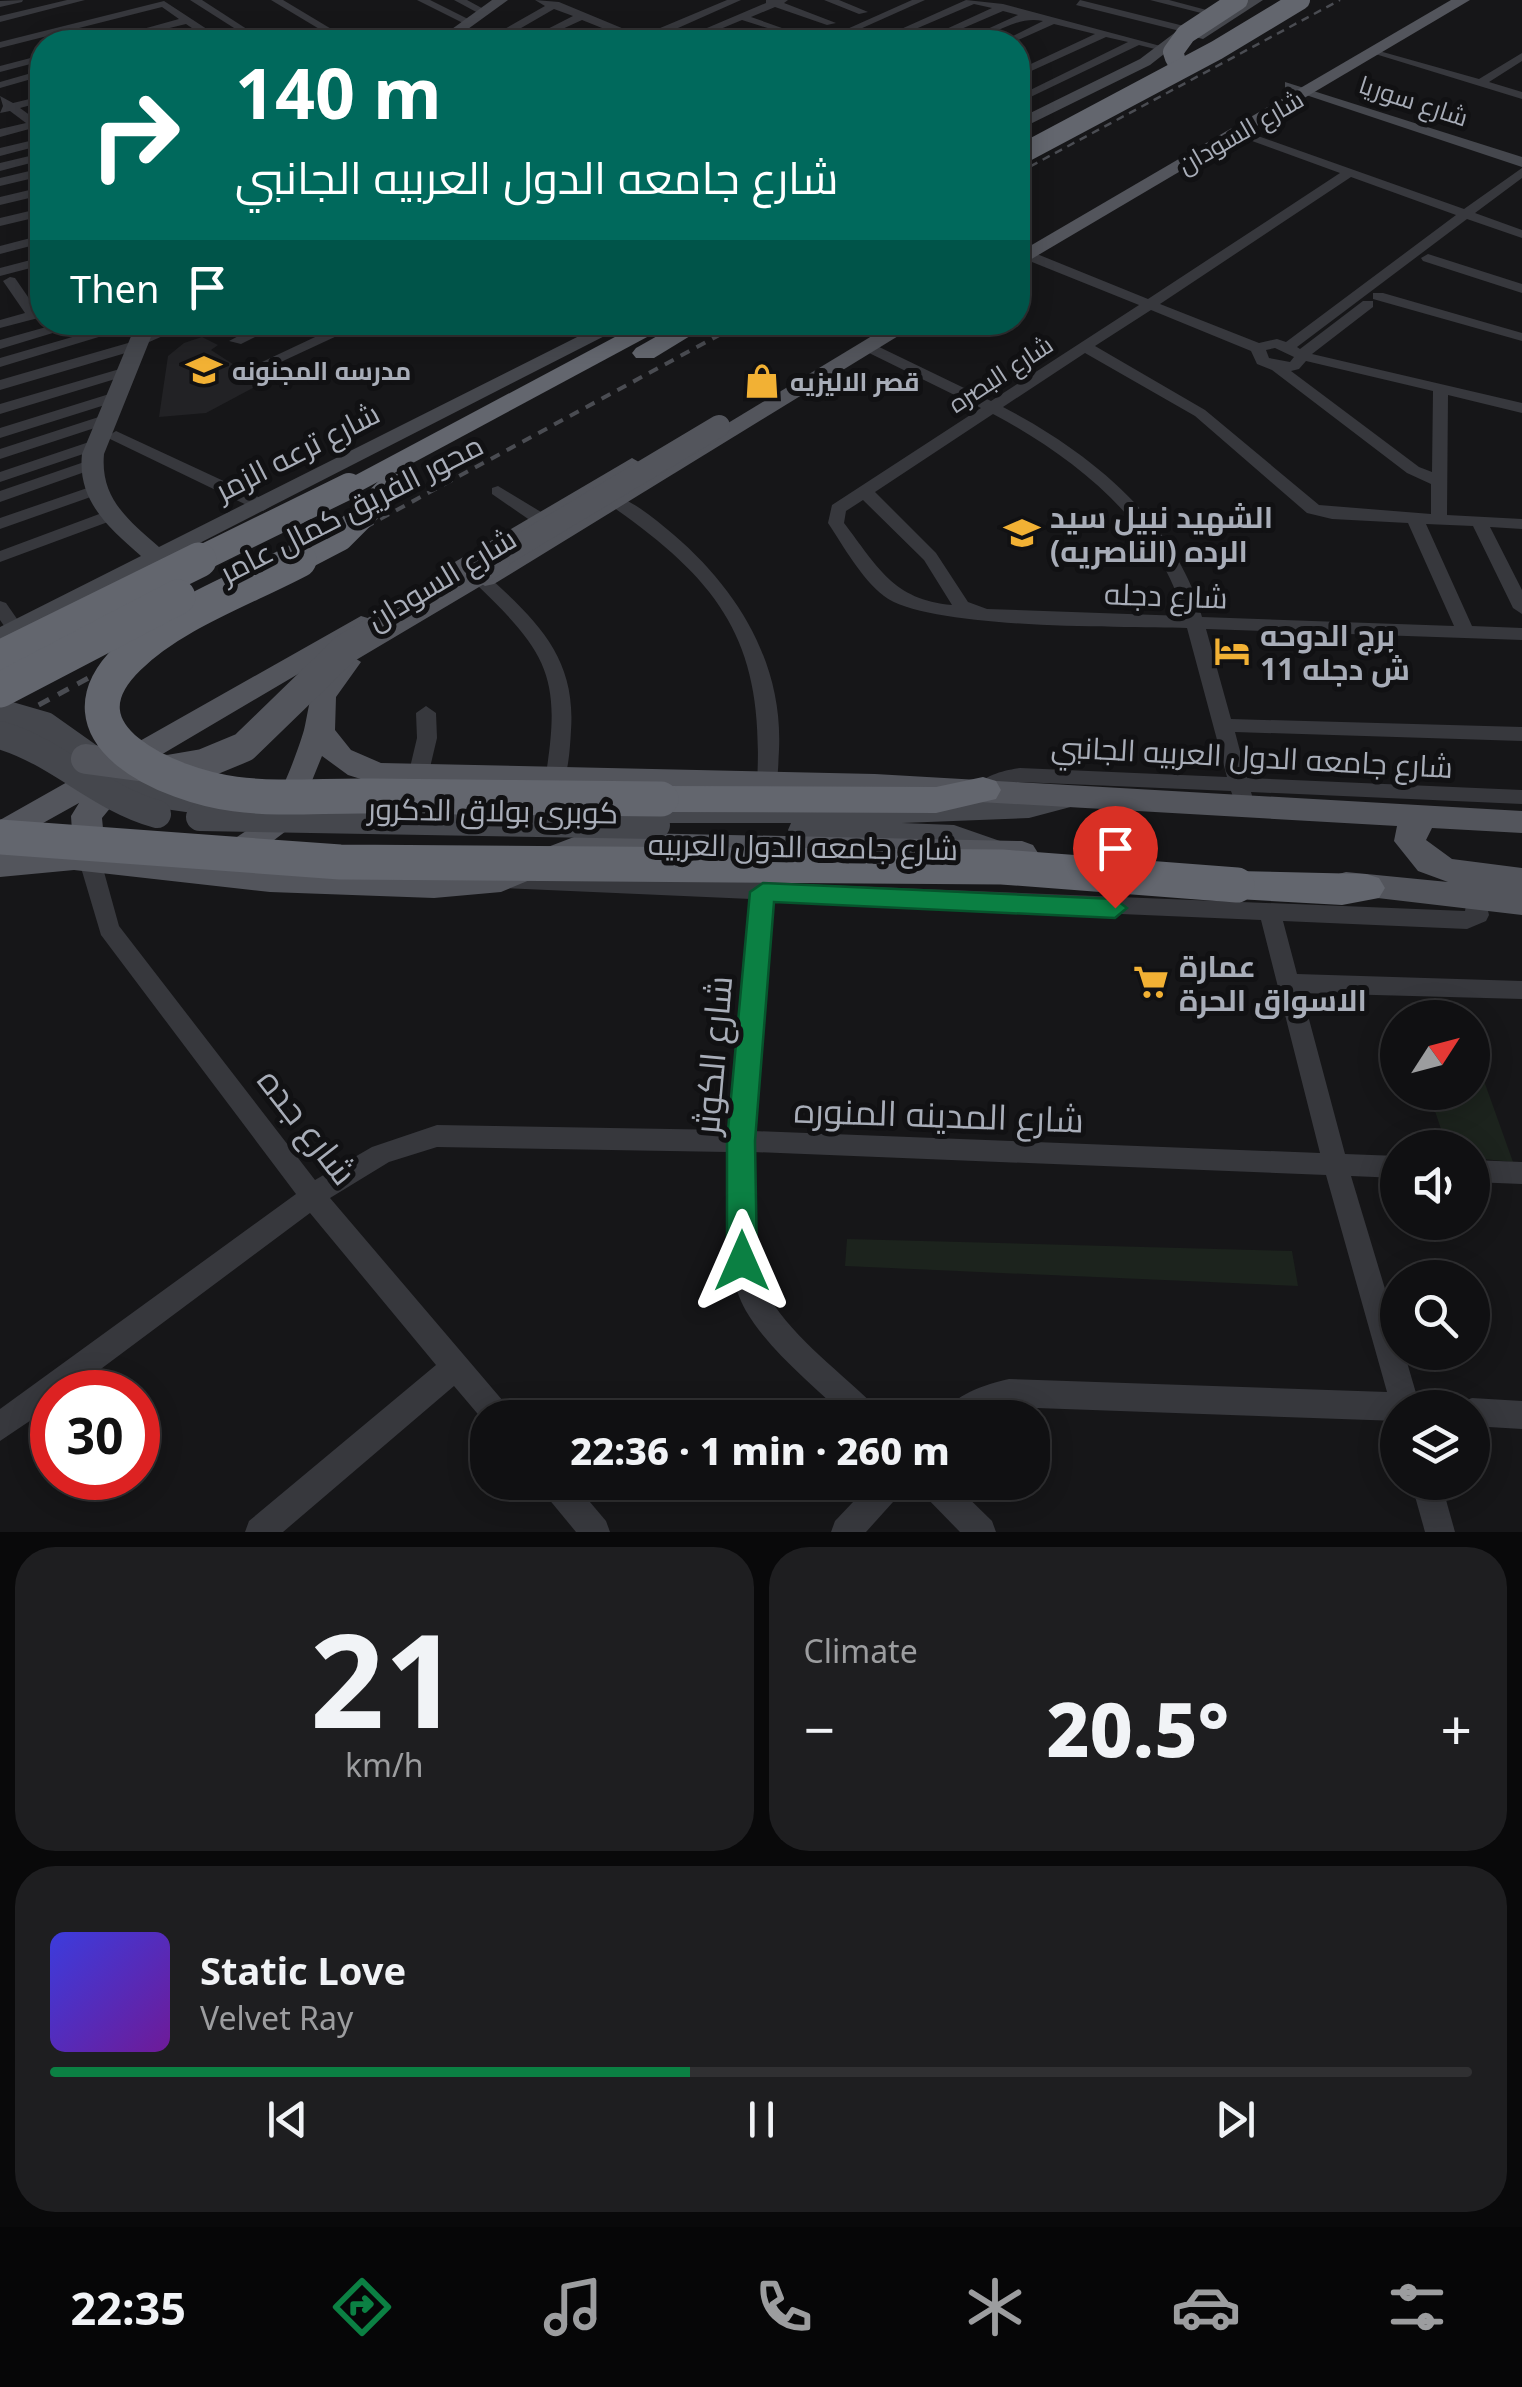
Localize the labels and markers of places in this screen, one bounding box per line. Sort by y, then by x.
school or university icon: مدرسه المجنونه [185,351,223,389]
place label: مدرسه المجنونه [232,353,411,387]
shop icon: قصر الاليزيه [743,362,781,400]
place label: قصر الاليزيه [790,364,920,398]
place label: الشهيد نبيل سيد الرده (الناصريه) [1050,496,1273,571]
school or university icon: الشهيد نبيل سيد الرده (الناصريه) [1003,514,1041,552]
place label: برج الدوحه 11 ش دجله [1260,614,1410,689]
hotel icon: برج الدوحه 11 ش دجله [1213,632,1251,670]
pin [1073,806,1158,909]
place label: عمارة الاسواق الحرة [1179,945,1367,1020]
supermarket icon: عمارة الاسواق الحرة [1132,963,1170,1001]

